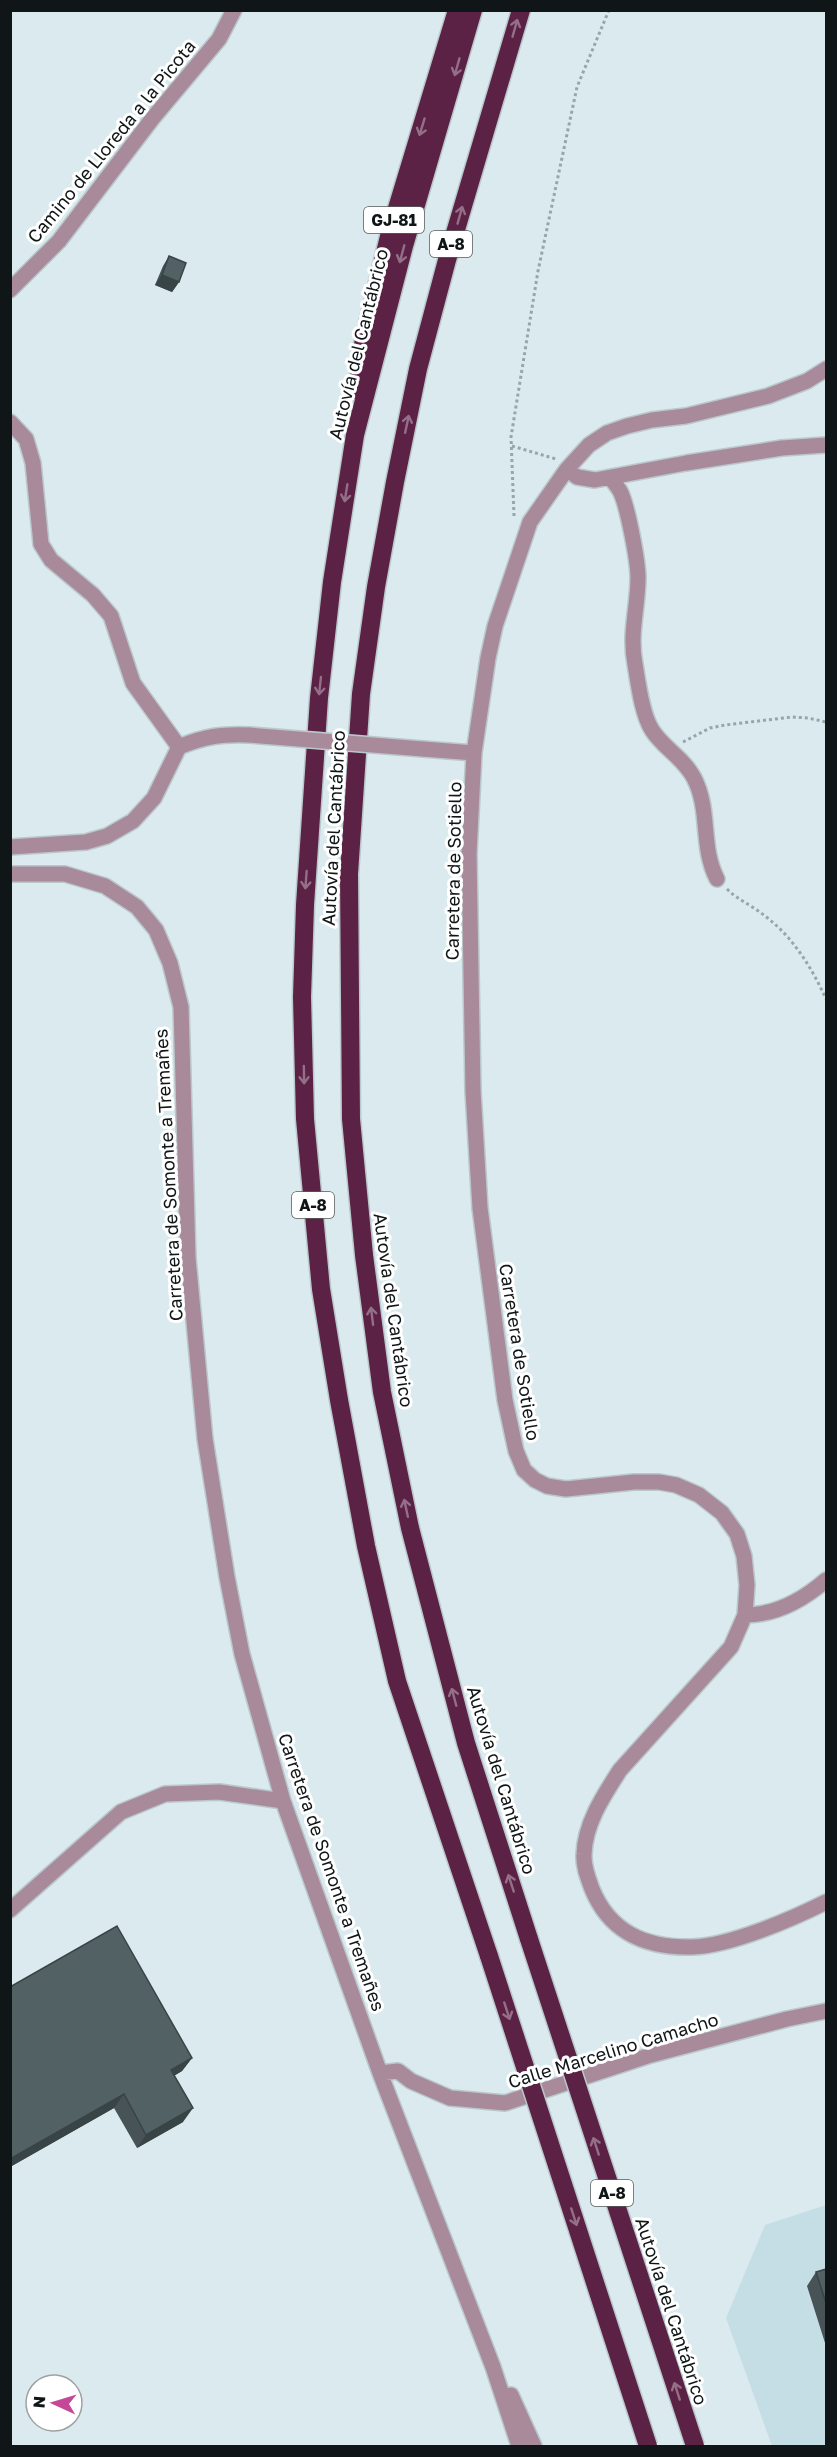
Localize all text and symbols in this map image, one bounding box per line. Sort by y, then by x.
one-way arrow [510,19,521,38]
street label: Camino de Lloreda a la Picota [22,35,200,247]
one-way arrow [451,57,462,76]
one-way arrow [416,117,427,136]
one-way arrow [455,206,466,225]
road number: GJ-81 [364,207,424,233]
road number: A-8 [430,231,472,257]
one-way arrow [395,244,407,263]
street label: Autovía del Cantábrico [324,246,392,442]
one-way arrow [402,415,413,435]
one-way arrow [340,482,351,502]
one-way arrow [314,675,325,695]
street label: Autovía del Cantábrico [317,730,349,926]
street label: Carretera de Sotiello [440,781,466,961]
one-way arrow [301,870,312,890]
street label: Carretera de Somonte a Tremañes [149,1028,187,1322]
one-way arrow [298,1065,310,1085]
road number: A-8 [292,1192,334,1218]
street label: Autovía del Cantábrico [369,1212,419,1408]
street label: Carretera de Sotiello [495,1262,545,1442]
one-way arrow [366,1306,377,1326]
one-way arrow [400,1498,411,1518]
street label: Autovía del Cantábrico [463,1683,541,1877]
one-way arrow [448,1687,460,1706]
street label: Carretera de Somonte a Tremañes [274,1730,390,2014]
one-way arrow [505,1874,516,1893]
one-way arrow [502,2001,513,2020]
street label: Calle Marcelino Camacho [505,2008,721,2092]
one-way arrow [590,2137,601,2156]
road number: A-8 [591,2180,633,2206]
one-way arrow [569,2207,580,2226]
street label: Autovía del Cantábrico [631,2215,713,2407]
north arrow [24,2373,84,2433]
one-way arrow [670,2382,681,2401]
text: N [29,2395,49,2409]

